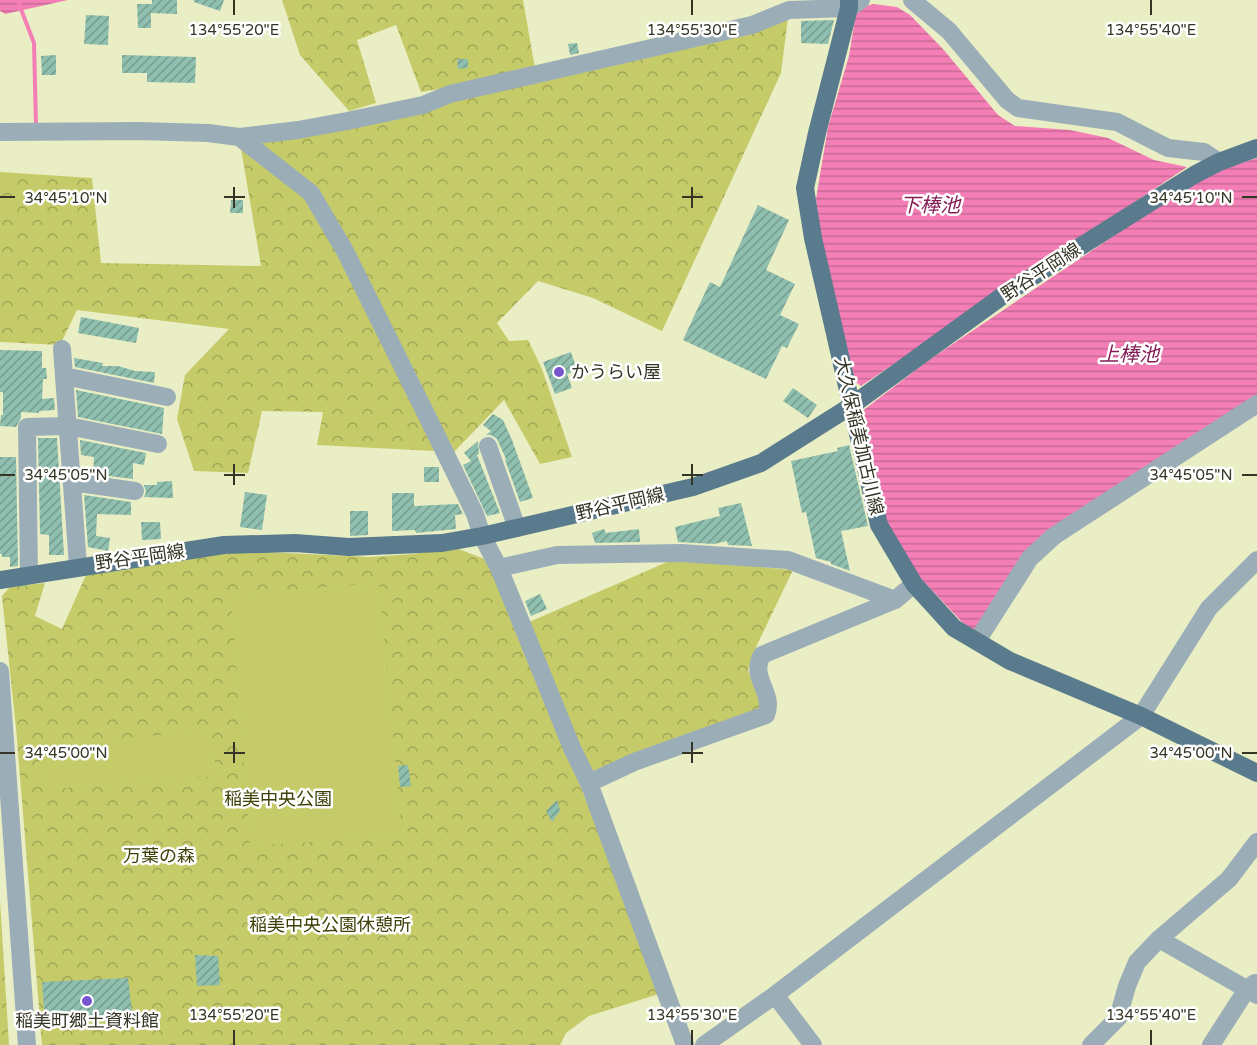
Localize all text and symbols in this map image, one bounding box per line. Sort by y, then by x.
text: 134°55'20"E [189,21,279,39]
text: 134°55'30"E [647,21,737,39]
text: 134°55'40"E [1106,21,1196,39]
text: 34°45'10"N [24,189,108,207]
text: 34°45'10"N [1149,189,1233,207]
water label: 下棒池 [900,194,962,218]
street label: 野谷平岡線 [997,238,1085,306]
water label: 上棒池 [1099,343,1161,367]
street label: 大久保稲美加古川線 [830,355,888,517]
place label: かうらい屋 [571,361,661,383]
marker: かうらい屋 [552,365,566,379]
text: 34°45'05"N [24,466,108,484]
text: 34°45'05"N [1149,466,1233,484]
street label: 野谷平岡線 [574,483,666,525]
street label: 野谷平岡線 [94,540,186,574]
text: 34°45'00"N [24,744,108,762]
text: 34°45'00"N [1149,744,1233,762]
park label: 稲美中央公園 [224,788,332,810]
park label: 万葉の森 [123,845,195,867]
park label: 稲美中央公園休憩所 [249,914,411,936]
marker: 稲美町郷土資料館 [80,994,94,1008]
text: 134°55'20"E [189,1006,279,1024]
text: 134°55'30"E [647,1006,737,1024]
text: 134°55'40"E [1106,1006,1196,1024]
place label: 稲美町郷土資料館 [15,1010,159,1032]

